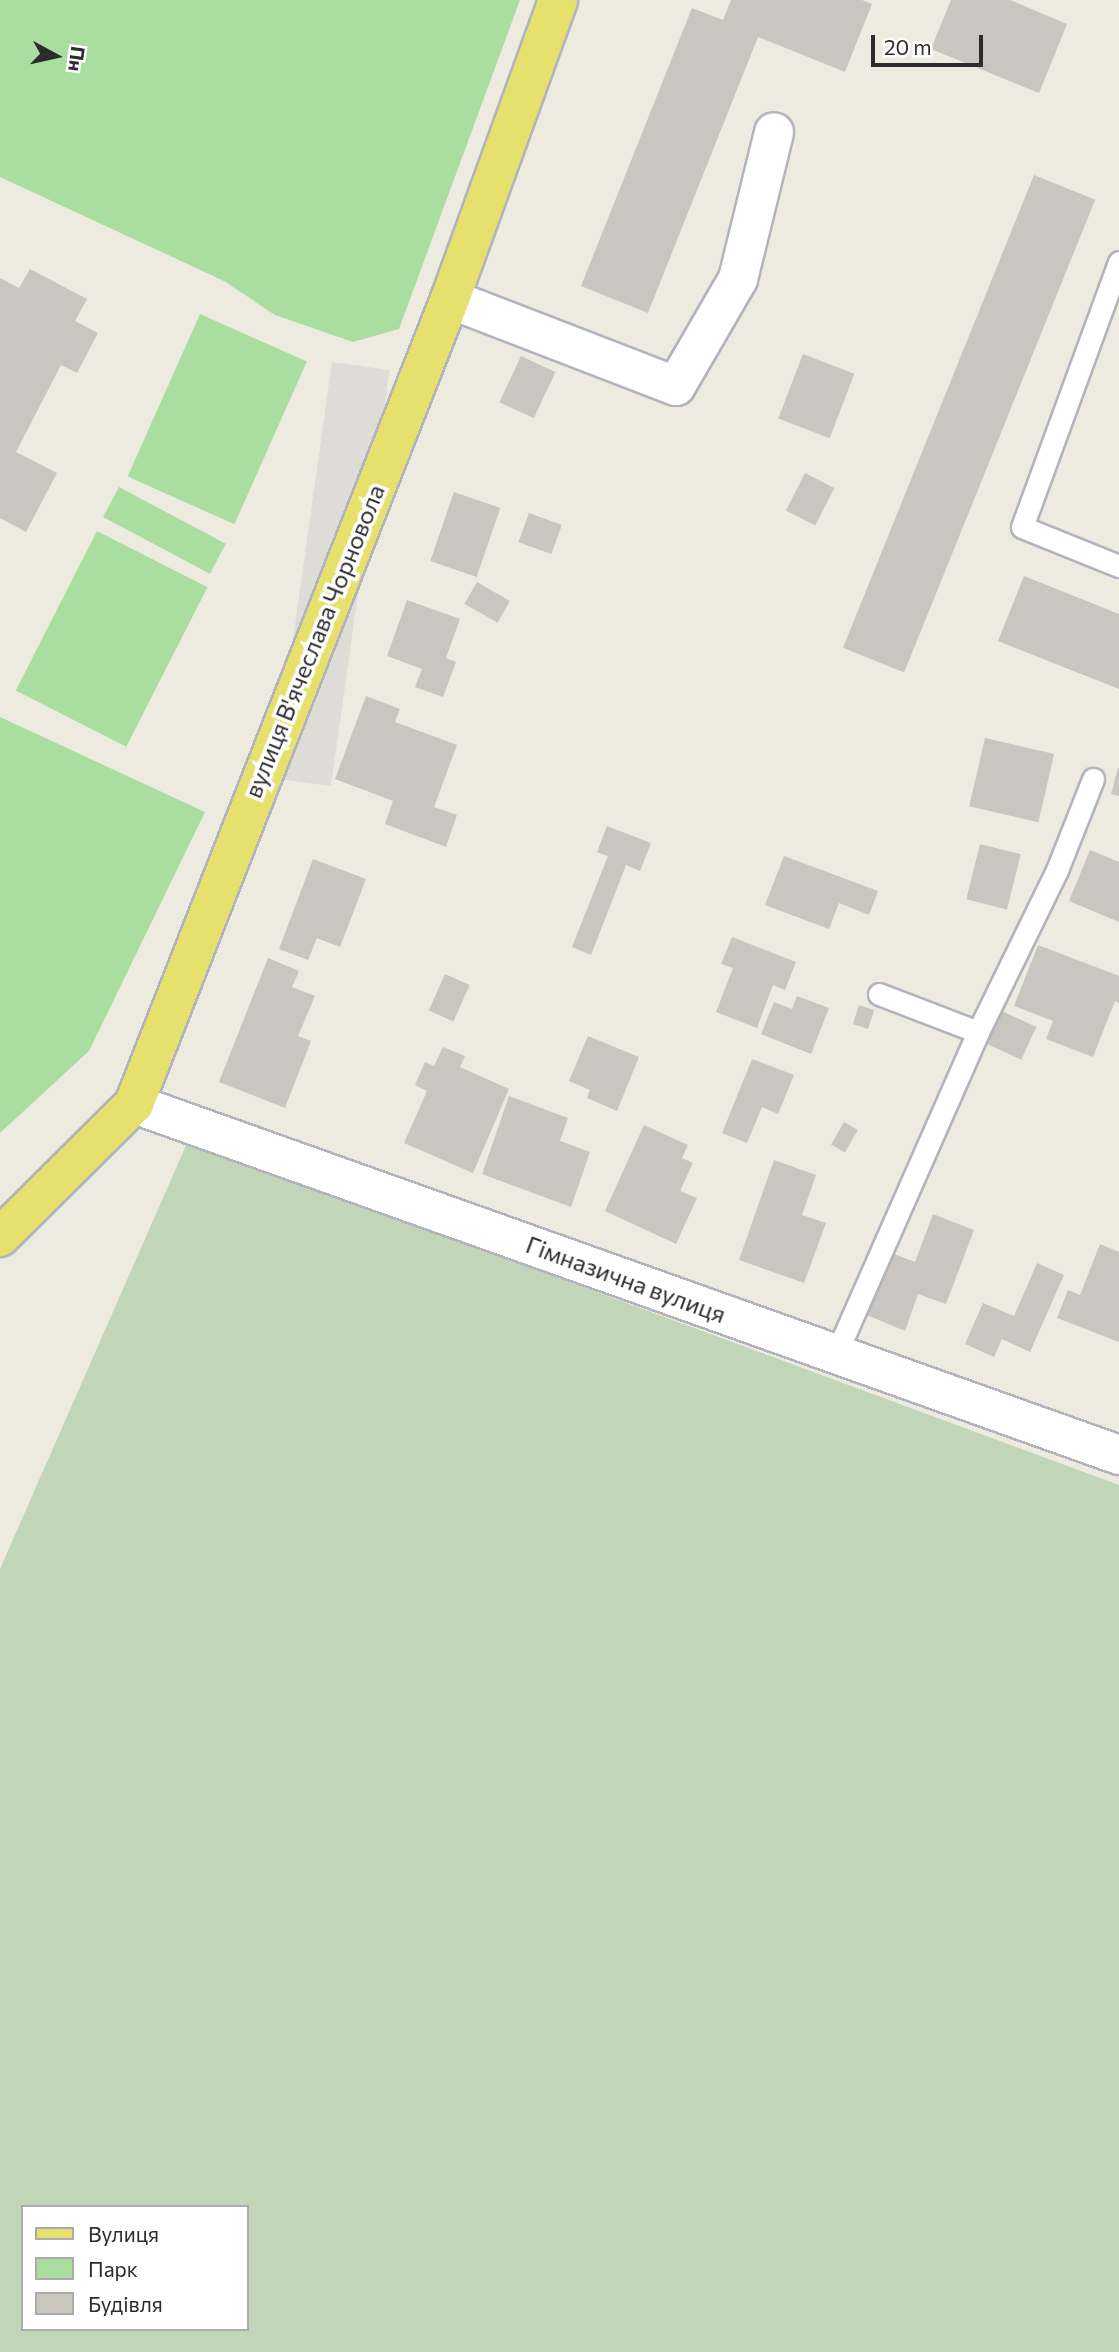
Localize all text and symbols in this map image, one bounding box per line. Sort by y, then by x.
north arrow [21,21,91,91]
scale bar [874,21,986,65]
text: 20 m [884,34,932,59]
text: Пн [64,45,90,73]
street label: вулиця В'ячеслава Чорновола [238,480,390,802]
street label: Гімназична вулиця [522,1230,730,1328]
legend [21,2205,248,2331]
text: Вулиця [88,2221,159,2246]
text: Парк [88,2256,138,2281]
text: Будівля [88,2291,163,2316]

